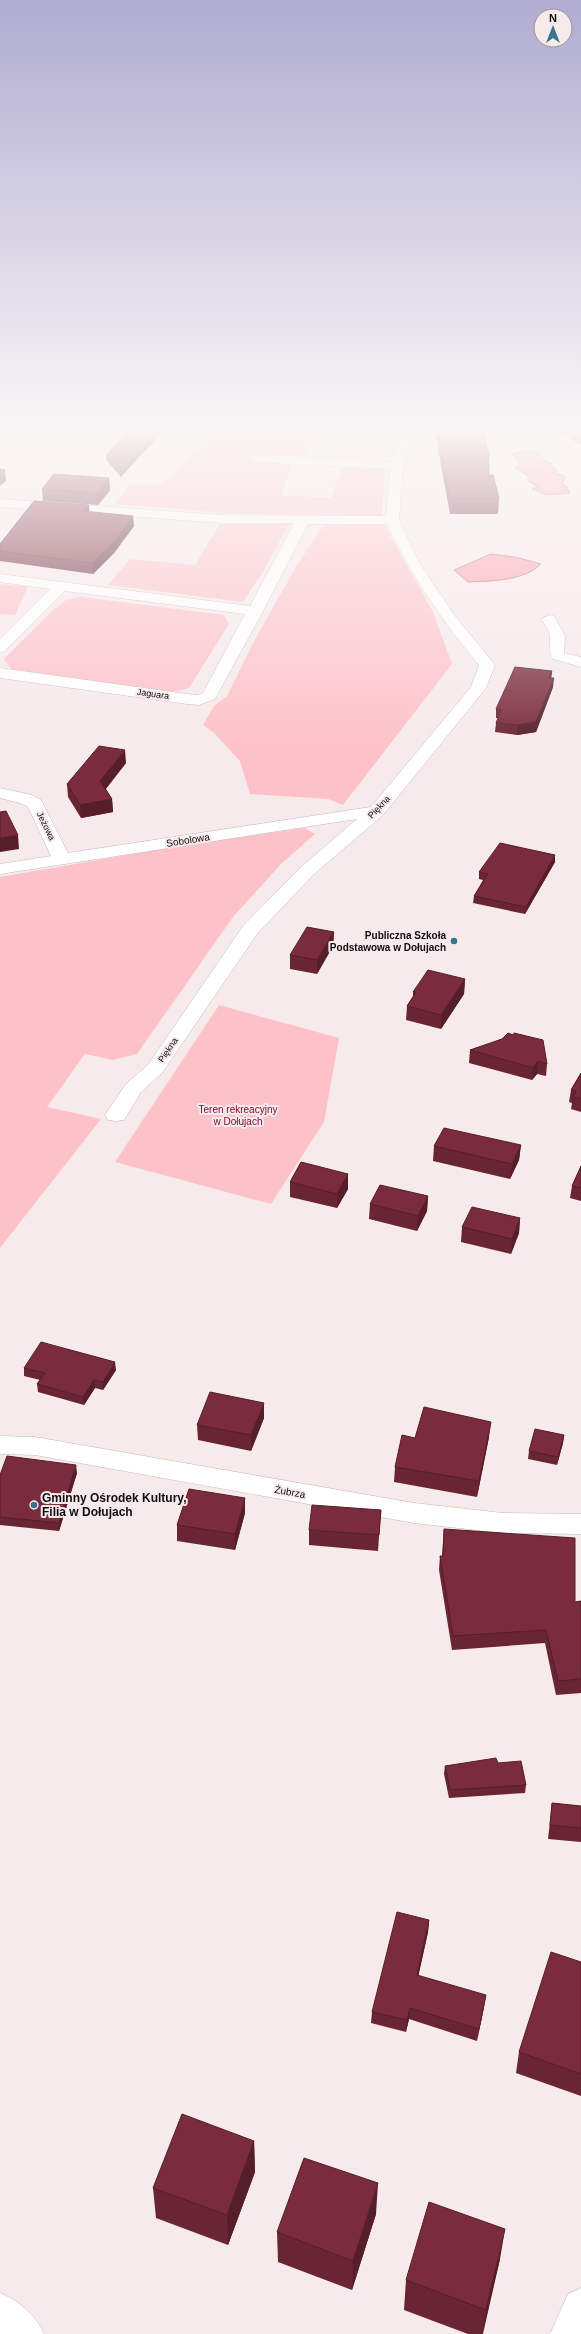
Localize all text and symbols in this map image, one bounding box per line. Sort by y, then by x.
north arrow [533,8,573,48]
text: N [549,12,557,24]
street label: Jaguara [136,687,170,701]
street label: Piękna [366,794,392,820]
street label: Jeżowa [35,810,57,842]
street label: Sobolowa [165,831,211,849]
place label: Publiczna Szkoła Podstawowa w Dołujach [330,930,446,953]
marker: Publiczna Szkoła Podstawowa w Dołujach [449,936,459,946]
street label: Piękna [156,1036,180,1064]
park label: Teren rekreacyjny w Dołujach [199,1104,277,1127]
street label: Żubrza [274,1483,307,1500]
place label: Gminny Ośrodek Kultury, Filia w Dołujach [42,1491,186,1519]
marker: Gminny Ośrodek Kultury, Filia w Dołujach [29,1500,39,1510]

